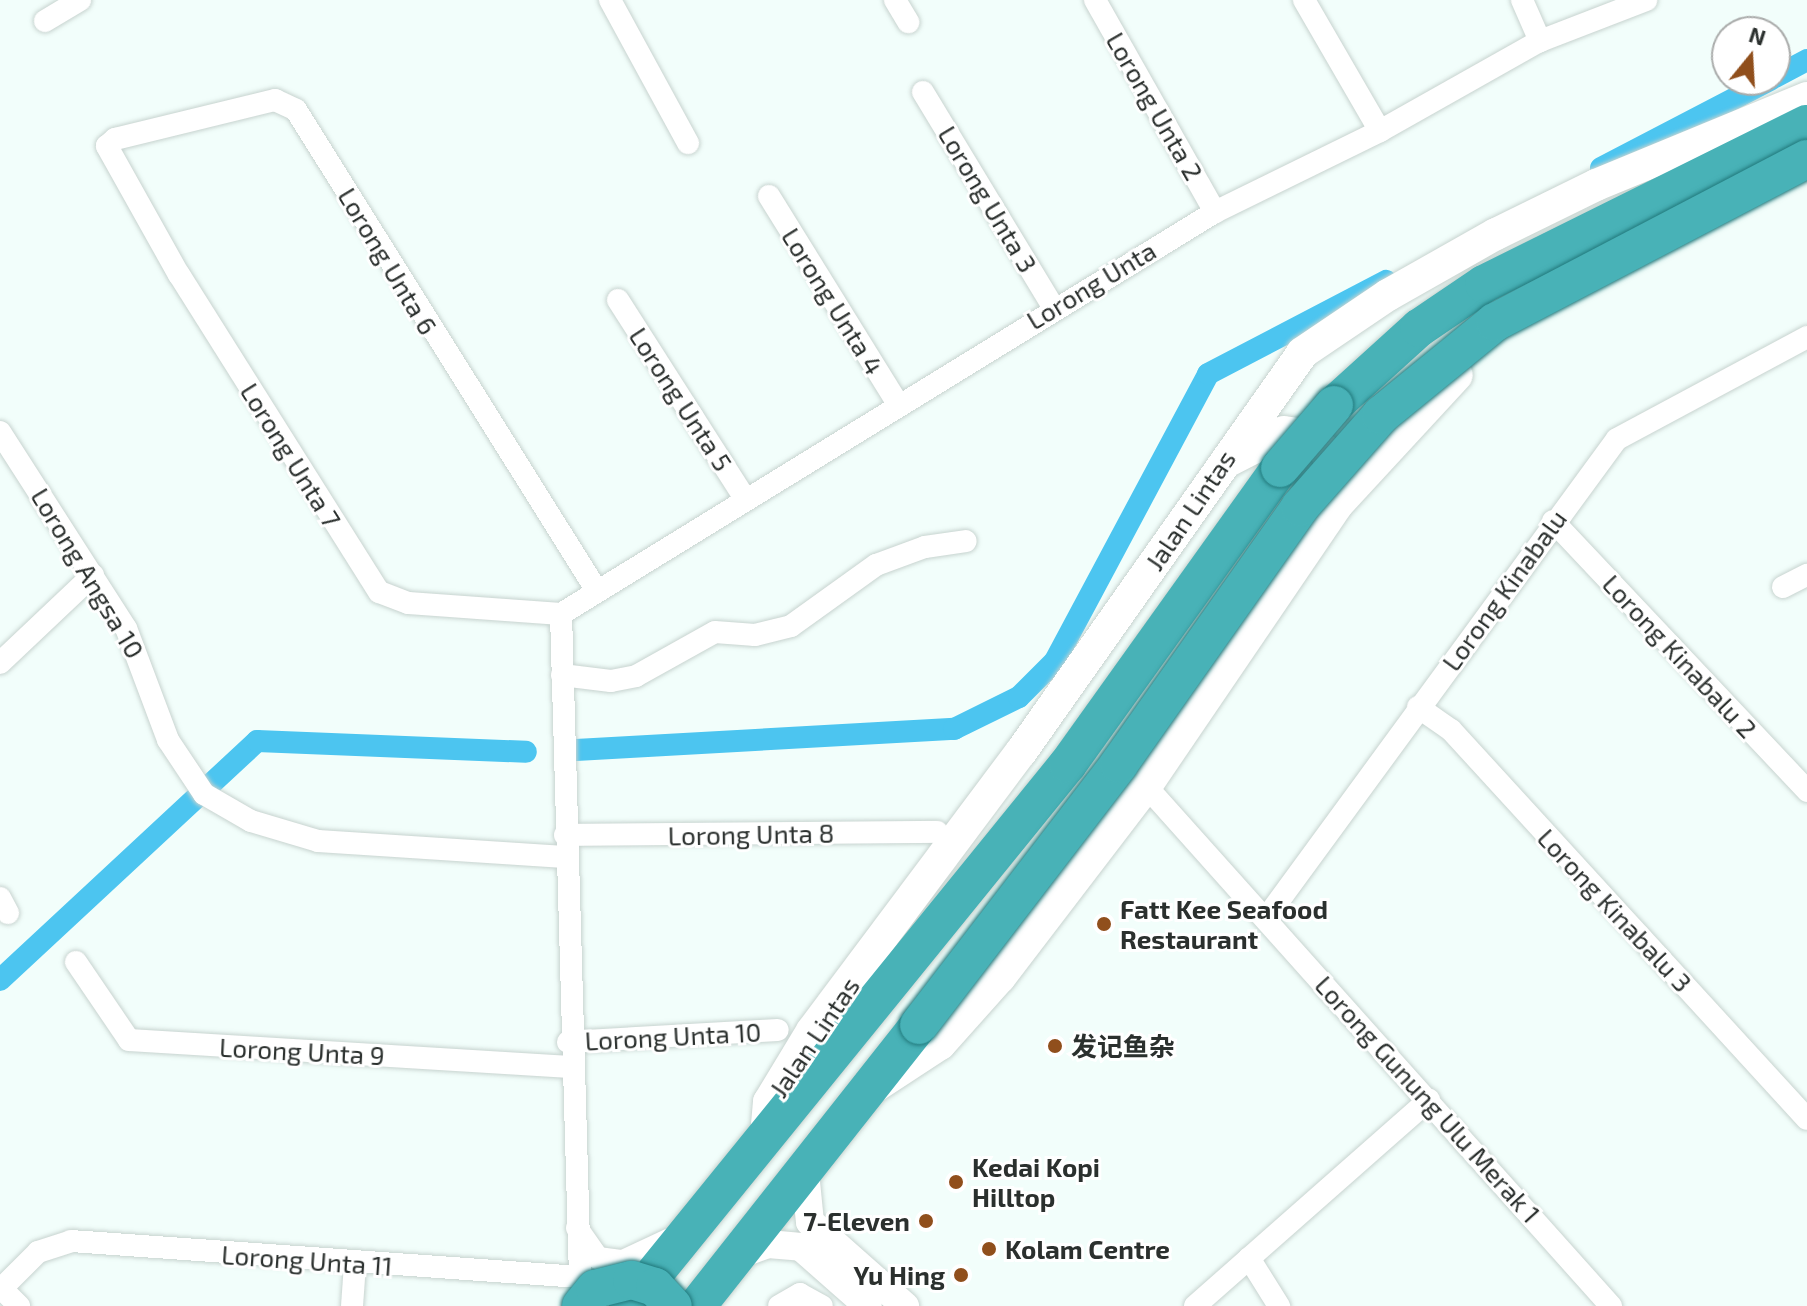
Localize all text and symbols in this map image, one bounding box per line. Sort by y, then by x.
north arrow [1711,16,1791,96]
text: N [1746,20,1769,50]
street label: Lorong Unta 2 [1100,27,1210,185]
street label: Lorong Unta 3 [932,120,1044,278]
street label: Lorong Unta 6 [332,182,444,340]
street label: Lorong Unta 4 [776,222,890,380]
street label: Lorong Unta [1021,234,1161,336]
street label: Lorong Unta 5 [623,321,739,477]
street label: Lorong Unta 7 [234,377,348,533]
street label: Jalan Lintas [1138,444,1242,576]
street label: Lorong Angsa 10 [25,482,151,664]
street label: Lorong Kinabalu [1435,503,1573,677]
street label: Lorong Kinabalu 2 [1596,568,1764,744]
street label: Lorong Unta 8 [667,817,835,851]
street label: Lorong Kinabalu 3 [1531,822,1699,998]
place label: Fatt Kee Seafood Restaurant [1120,893,1328,954]
marker: Fatt Kee Seafood Restaurant [1095,915,1113,933]
street label: Lorong Gunung Ulu Merak 1 [1309,969,1547,1229]
street label: Jalan Lintas [762,971,866,1103]
street label: Lorong Unta 10 [584,1016,762,1056]
place label: 发记鱼杂 [1071,1030,1175,1062]
street label: Lorong Unta 9 [218,1031,386,1071]
marker: 发记鱼杂 [1046,1037,1064,1055]
place label: Kedai Kopi Hilltop [972,1151,1100,1212]
marker: Kedai Kopi Hilltop [947,1173,965,1191]
place label: 7-Eleven [803,1205,910,1237]
marker: 7-Eleven [917,1212,935,1230]
place label: Kolam Centre [1005,1233,1170,1265]
street label: Lorong Unta 11 [220,1238,394,1282]
marker: Kolam Centre [980,1240,998,1258]
place label: Yu Hing [854,1259,945,1291]
marker: Yu Hing [952,1266,970,1284]

